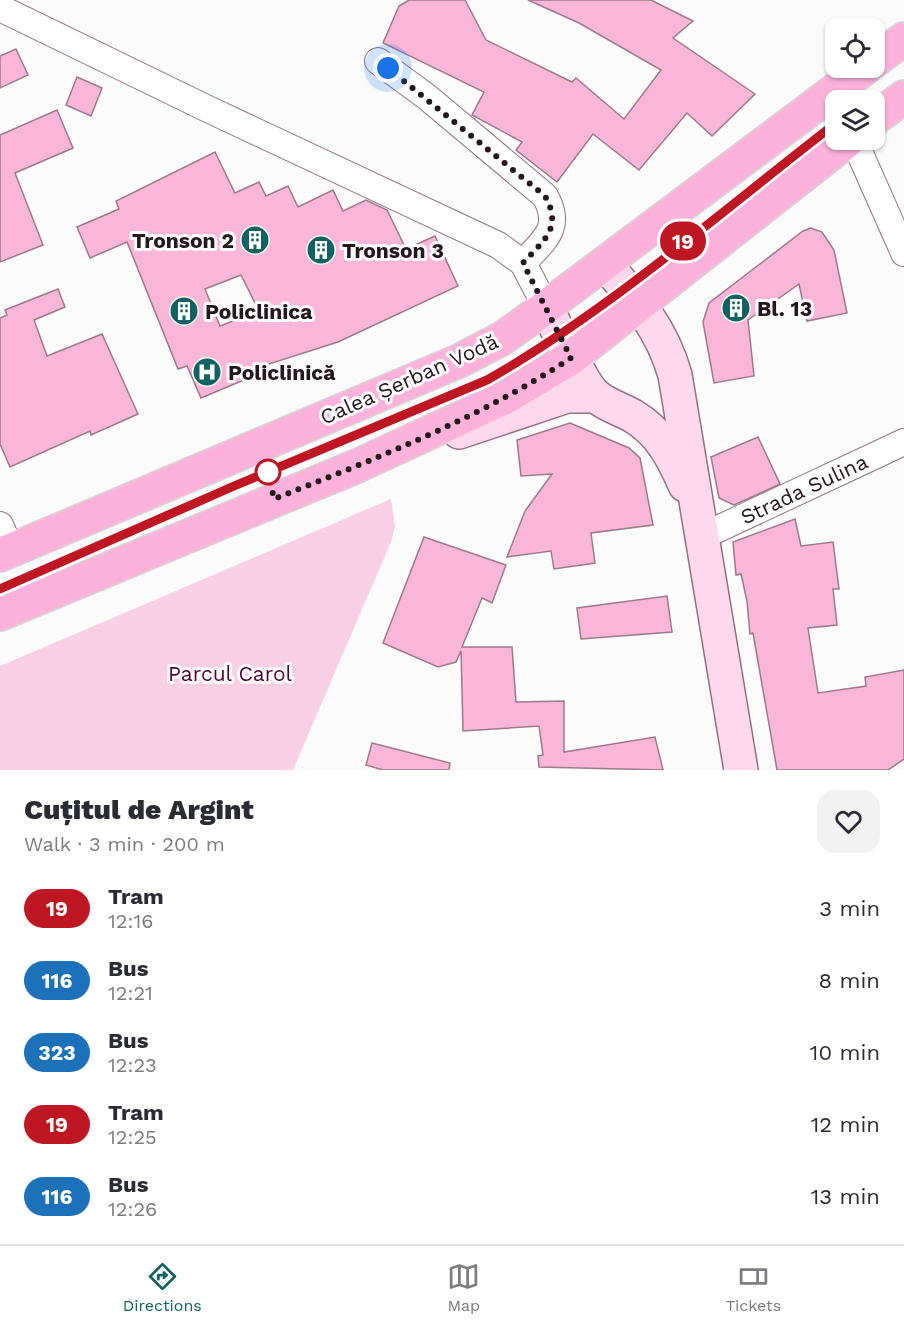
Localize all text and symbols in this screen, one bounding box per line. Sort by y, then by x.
map controls [825,18,885,150]
button: locate [825,18,885,78]
your location [373,53,403,83]
button: layers [825,90,885,150]
line badge: 19 [656,222,710,260]
building icon: Tronson 2 [239,224,271,256]
place label: Tronson 2 [132,228,234,253]
text: 19 [672,229,694,254]
building icon: Tronson 3 [305,234,337,266]
place label: Tronson 3 [342,238,444,263]
building icon: Bl. 13 [720,292,752,324]
building icon: Policlinica [168,295,200,327]
place label: Bl. 13 [757,296,812,321]
place label: Policlinica [205,299,313,324]
street label: Calea Șerban Vodă [316,328,502,430]
hospital icon: Policlinică [191,356,223,388]
place label: Policlinică [228,360,336,385]
street label: Strada Sulina [736,449,872,529]
unlabelled marker [255,459,281,485]
park label: Parcul Carol [168,661,293,686]
button: heart [817,790,880,853]
text: Cuțitul de Argint [24,793,254,826]
text: Walk · 3 min · 200 m [24,832,225,856]
text: Tram [108,884,164,909]
text: 19 [46,896,68,921]
text: 3 min [819,896,880,921]
text: 12:16 [108,909,153,933]
text: Bus [108,956,148,981]
text: 116 [41,968,73,993]
text: 8 min [819,968,880,993]
text: 12:21 [108,981,153,1005]
text: Bus [108,1028,148,1053]
text: 323 [38,1040,76,1065]
text: 10 min [810,1040,880,1065]
text: 12:23 [108,1053,157,1077]
text: Tram [108,1100,164,1125]
text: 19 [46,1112,68,1137]
text: 12 min [811,1112,880,1137]
text: 12:25 [108,1125,157,1149]
text: Bus [108,1172,148,1197]
text: 116 [41,1184,73,1209]
text: 13 min [811,1184,880,1209]
text: 12:26 [108,1197,157,1221]
tab: Directions [123,1260,202,1315]
tab: Map [447,1260,480,1315]
tab: Tickets [726,1260,781,1315]

